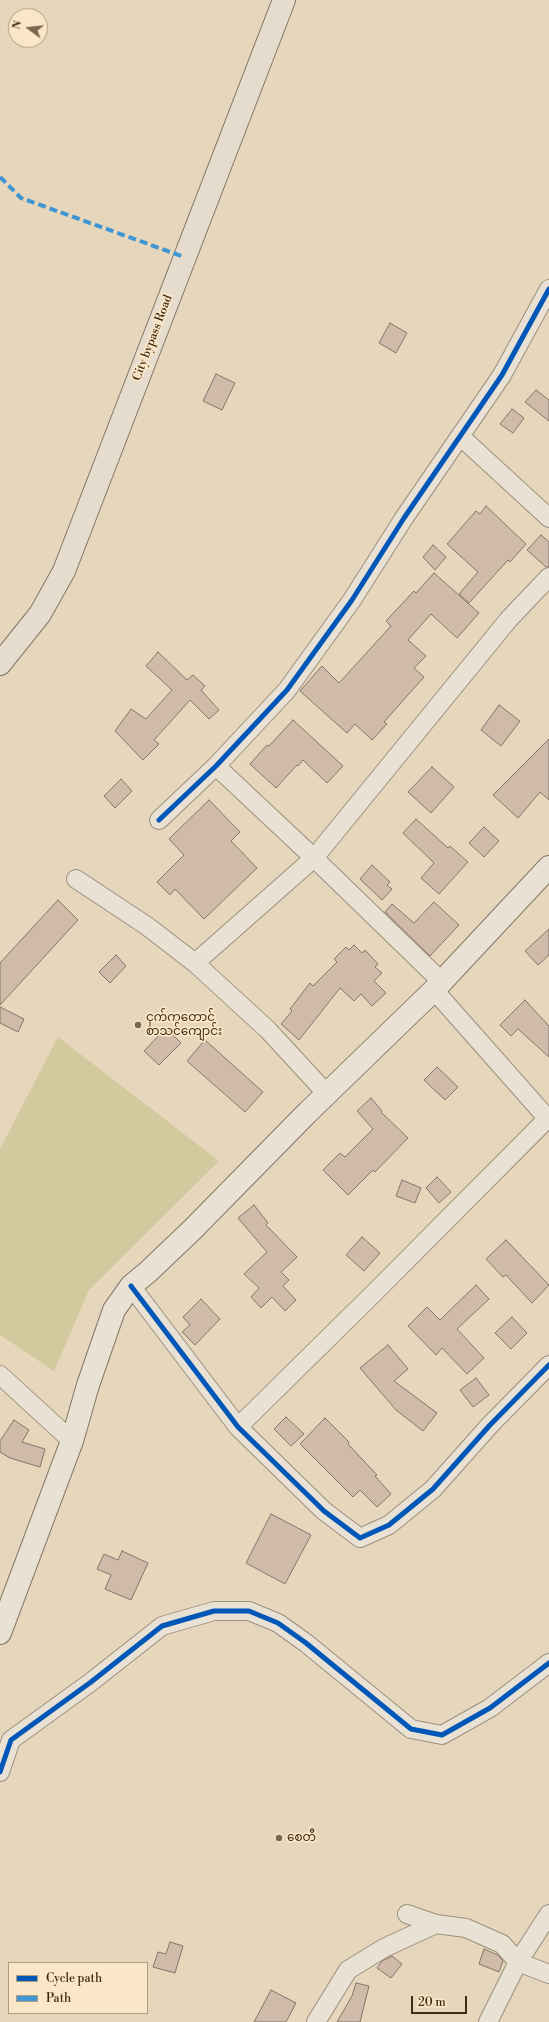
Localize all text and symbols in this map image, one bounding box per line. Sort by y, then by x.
north arrow [8,8,48,48]
text: N [9,19,25,31]
street label: City bypass Road [130,293,176,383]
place label: ငှက်ကတောင် စာသင်ကျောင်း [146,1011,222,1039]
marker: ငှက်ကတောင် စာသင်ကျောင်း [133,1020,143,1030]
place label: စေတီ [287,1831,316,1845]
marker: စေတီ [274,1833,284,1843]
legend [8,1962,148,2014]
text: Cycle path [46,1971,102,1986]
scale bar [413,1988,469,2014]
text: Path [46,1991,71,2006]
text: 20 m [418,1995,446,2010]

